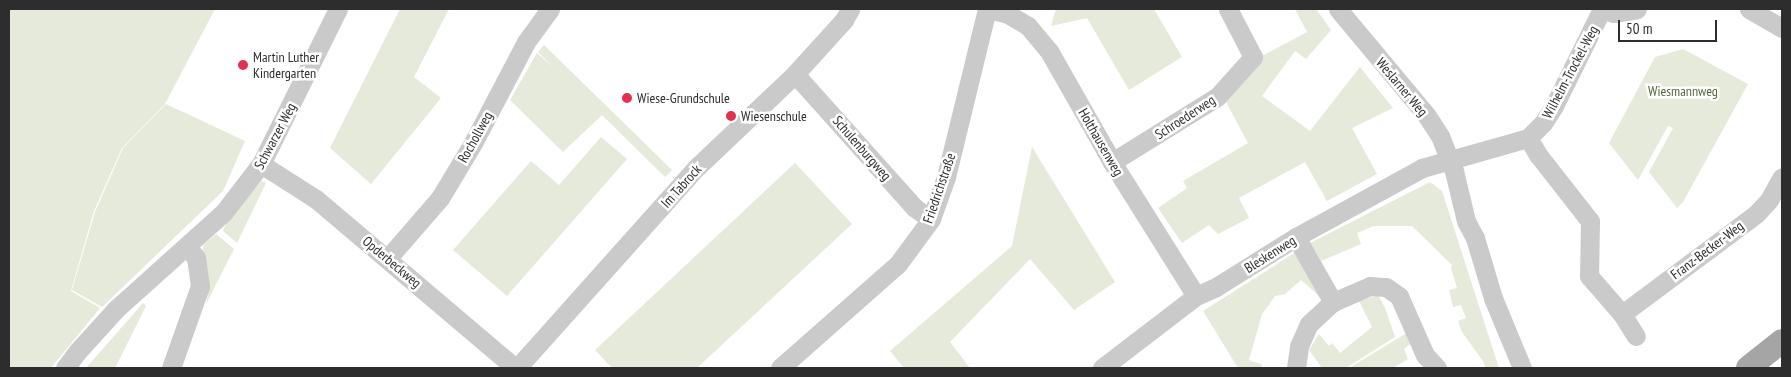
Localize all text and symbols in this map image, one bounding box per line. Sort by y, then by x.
scale bar [1621,10,1720,42]
text: 50 m [1626,19,1652,38]
street label: Wilhelm-Trockel-Weg [1538,23,1602,121]
place label: Martin Luther Kindergarten [253,49,319,82]
street label: Weslarner Weg [1373,54,1431,120]
marker: Martin Luther Kindergarten [237,59,249,71]
park label: Wiesmannweg [1648,83,1718,99]
place label: Wiese-Grundschule [637,90,730,106]
street label: Schroederweg [1152,91,1218,143]
marker: Wiese-Grundschule [621,92,633,104]
street label: Schwarzer Weg [250,100,300,172]
street label: Holthausenweg [1075,105,1127,179]
place label: Wiesenschule [741,108,807,124]
street label: Rochollweg [454,109,496,165]
marker: Wiesenschule [725,110,737,122]
street label: Schulenburgweg [829,112,895,184]
street label: Friedrichstraße [919,151,959,225]
street label: Im Tabrock [657,161,705,211]
street label: Franz-Becker-Weg [1667,217,1747,283]
street label: Bleskenweg [1241,232,1299,276]
street label: Opderbeckweg [359,233,425,291]

